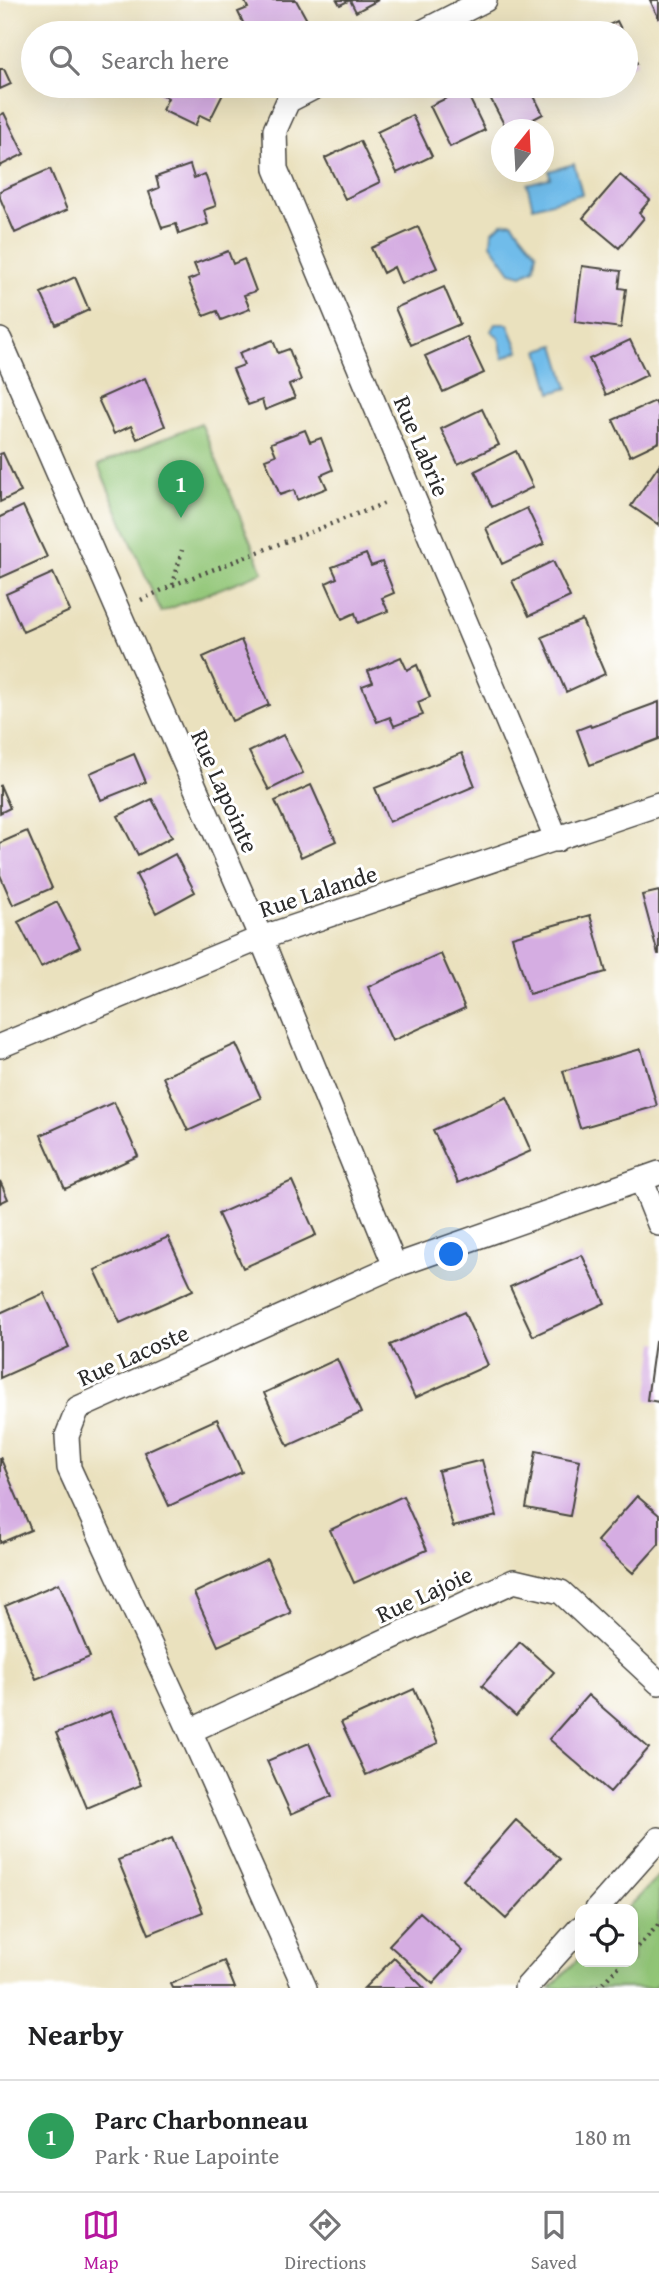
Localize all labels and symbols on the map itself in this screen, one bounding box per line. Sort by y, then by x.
north arrow [491,119,554,182]
street label: Rue Labrie [385,390,459,502]
pin: 1 [158,460,204,518]
street label: Rue Lapointe [182,724,268,858]
street label: Rue Lalande [255,856,381,926]
your location [434,1237,468,1271]
street label: Rue Lacoste [72,1315,194,1395]
street label: Rue Lajoie [370,1556,478,1632]

